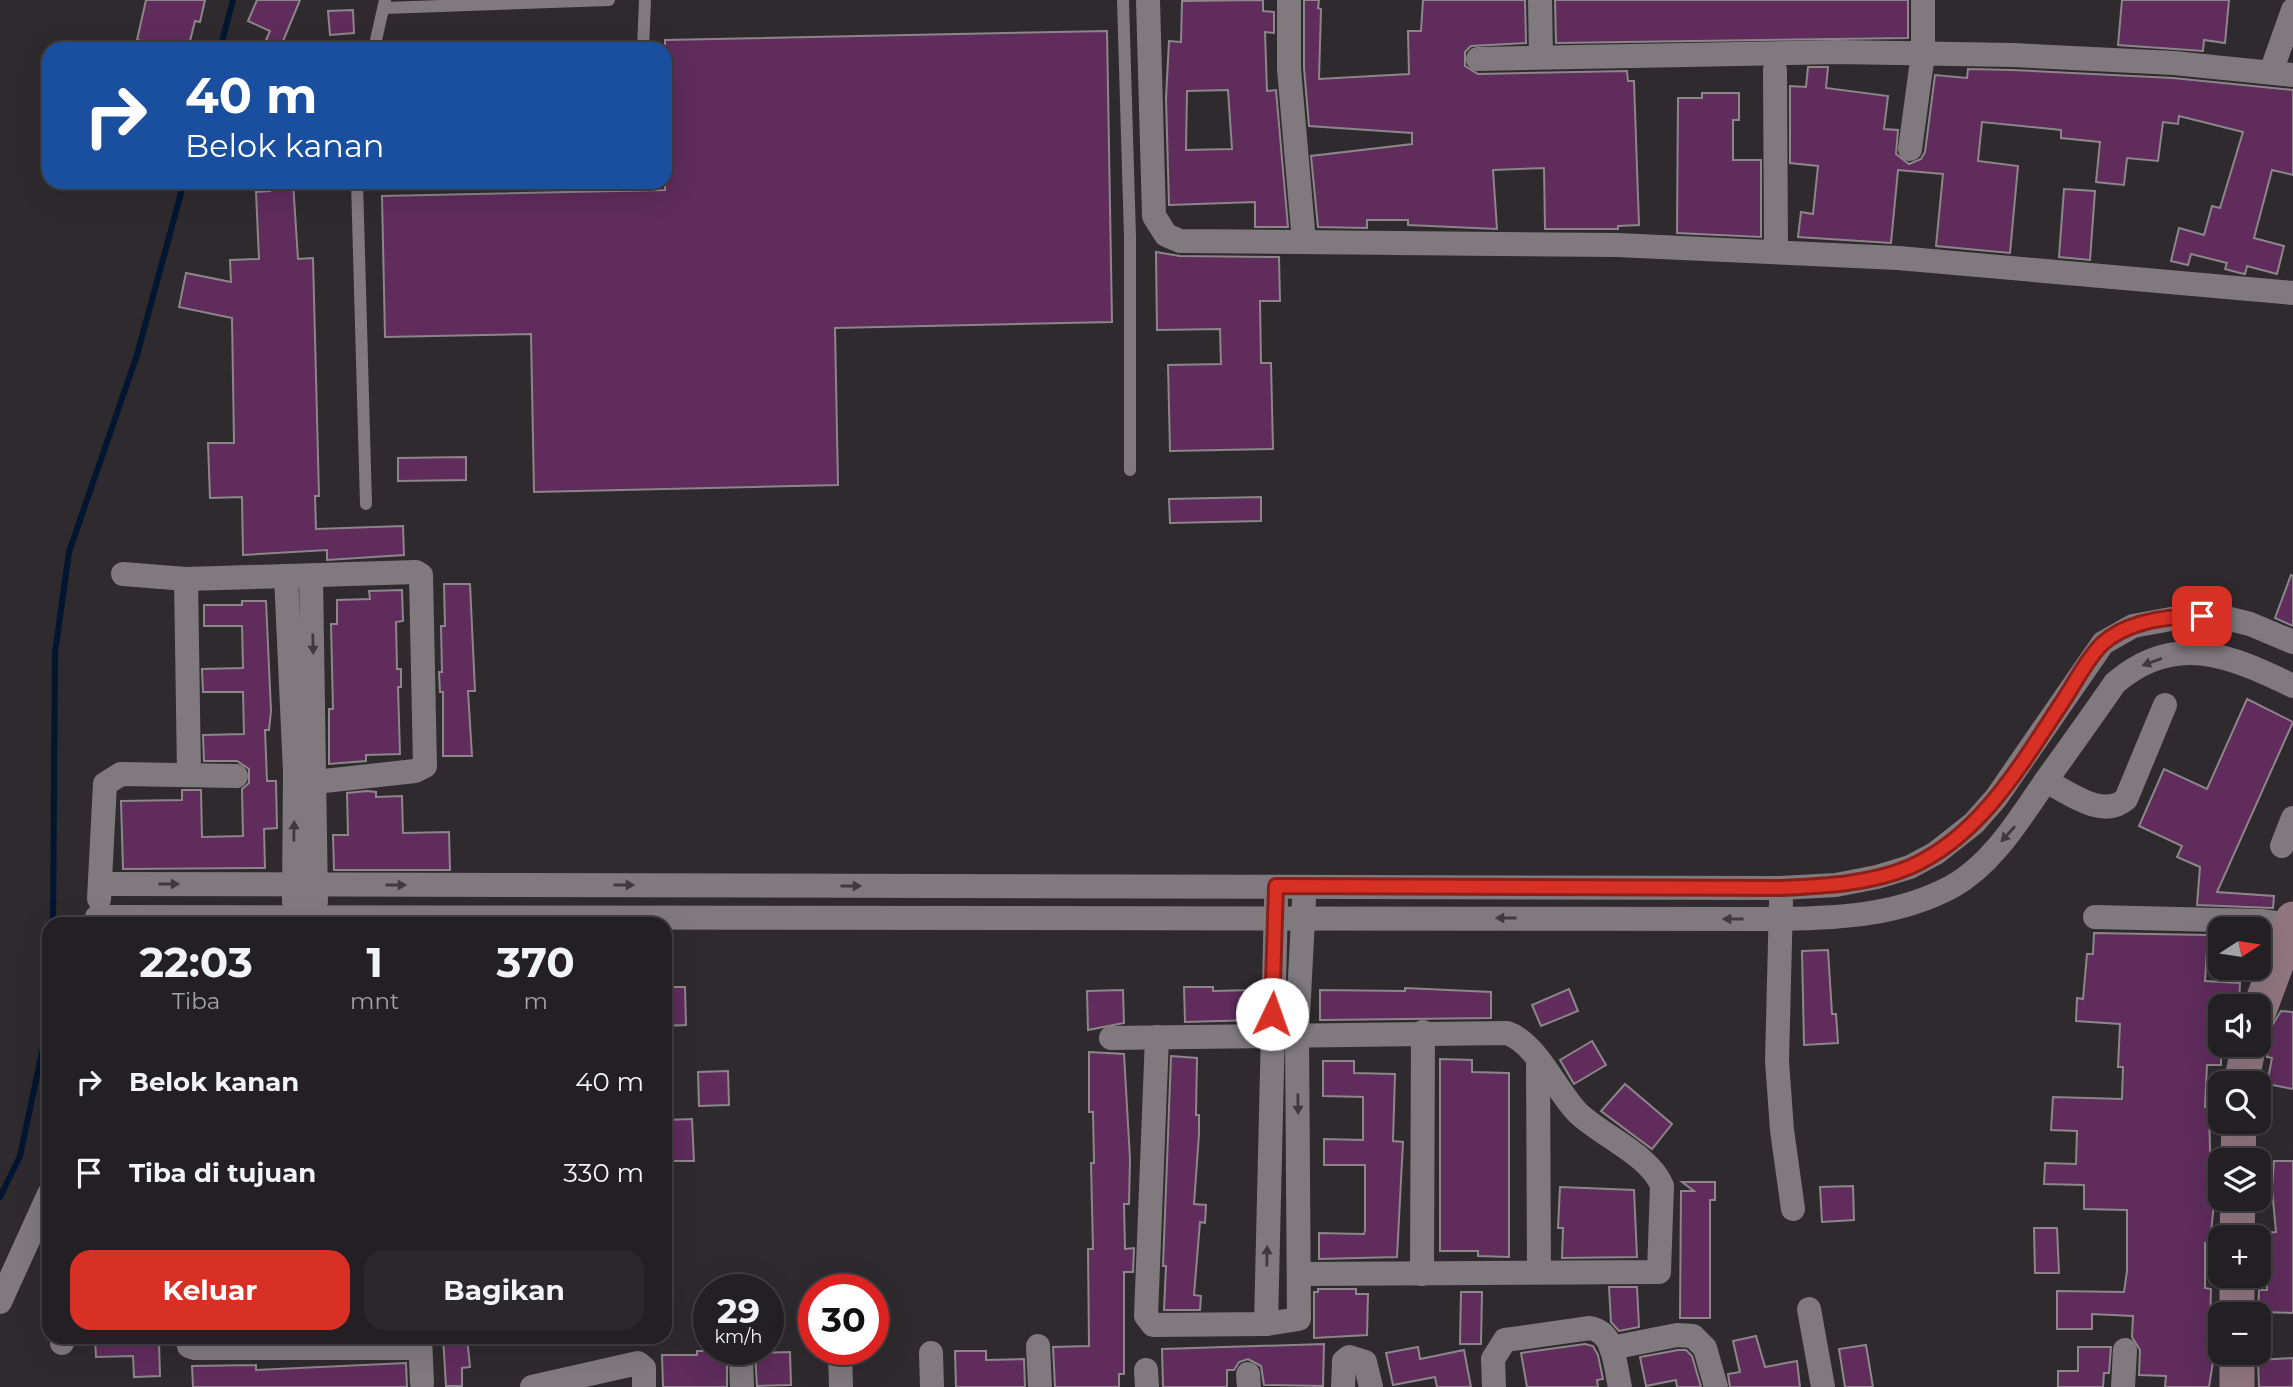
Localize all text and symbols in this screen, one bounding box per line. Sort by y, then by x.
text: 40 m [185,66,317,125]
icon: right [70,70,161,161]
text: Belok kanan [185,126,385,165]
pin [2172,586,2232,646]
icon: arrive [2183,597,2221,635]
one-way arrow [307,633,319,655]
one-way arrow [2141,657,2162,668]
one-way arrow [288,820,300,842]
one-way arrow [2000,825,2016,843]
one-way arrow [158,878,180,890]
one-way arrow [385,879,407,891]
one-way arrow [613,879,635,891]
one-way arrow [840,880,862,892]
one-way arrow [1495,912,1517,924]
one-way arrow [1722,913,1744,925]
north arrow [2208,917,2272,980]
map controls [2208,917,2271,1365]
text: 22:03 [139,936,253,988]
text: 1 [366,936,383,988]
text: 370 [497,936,575,988]
position arrow [1235,977,1309,1051]
text: Tiba [172,987,220,1015]
text: mnt [350,987,399,1015]
text: m [523,987,548,1015]
button: sound [2208,994,2271,1057]
icon: right [70,1063,108,1101]
text: Belok kanan [129,1066,299,1098]
text: 40 m [575,1066,644,1098]
button: search [2208,1071,2271,1134]
one-way arrow [1292,1093,1304,1115]
button: layers [2208,1148,2271,1211]
icon: arrive [70,1154,108,1192]
text: Tiba di tujuan [129,1157,316,1189]
text: 330 m [563,1157,644,1189]
button: + [2208,1225,2271,1288]
one-way arrow [1261,1245,1273,1267]
button: Keluar [70,1250,350,1330]
button: Bagikan [364,1250,644,1330]
speed limit sign: 30 [798,1274,889,1365]
text: 29 [717,1289,760,1332]
button: − [2208,1302,2271,1365]
text: km/h [714,1326,763,1348]

